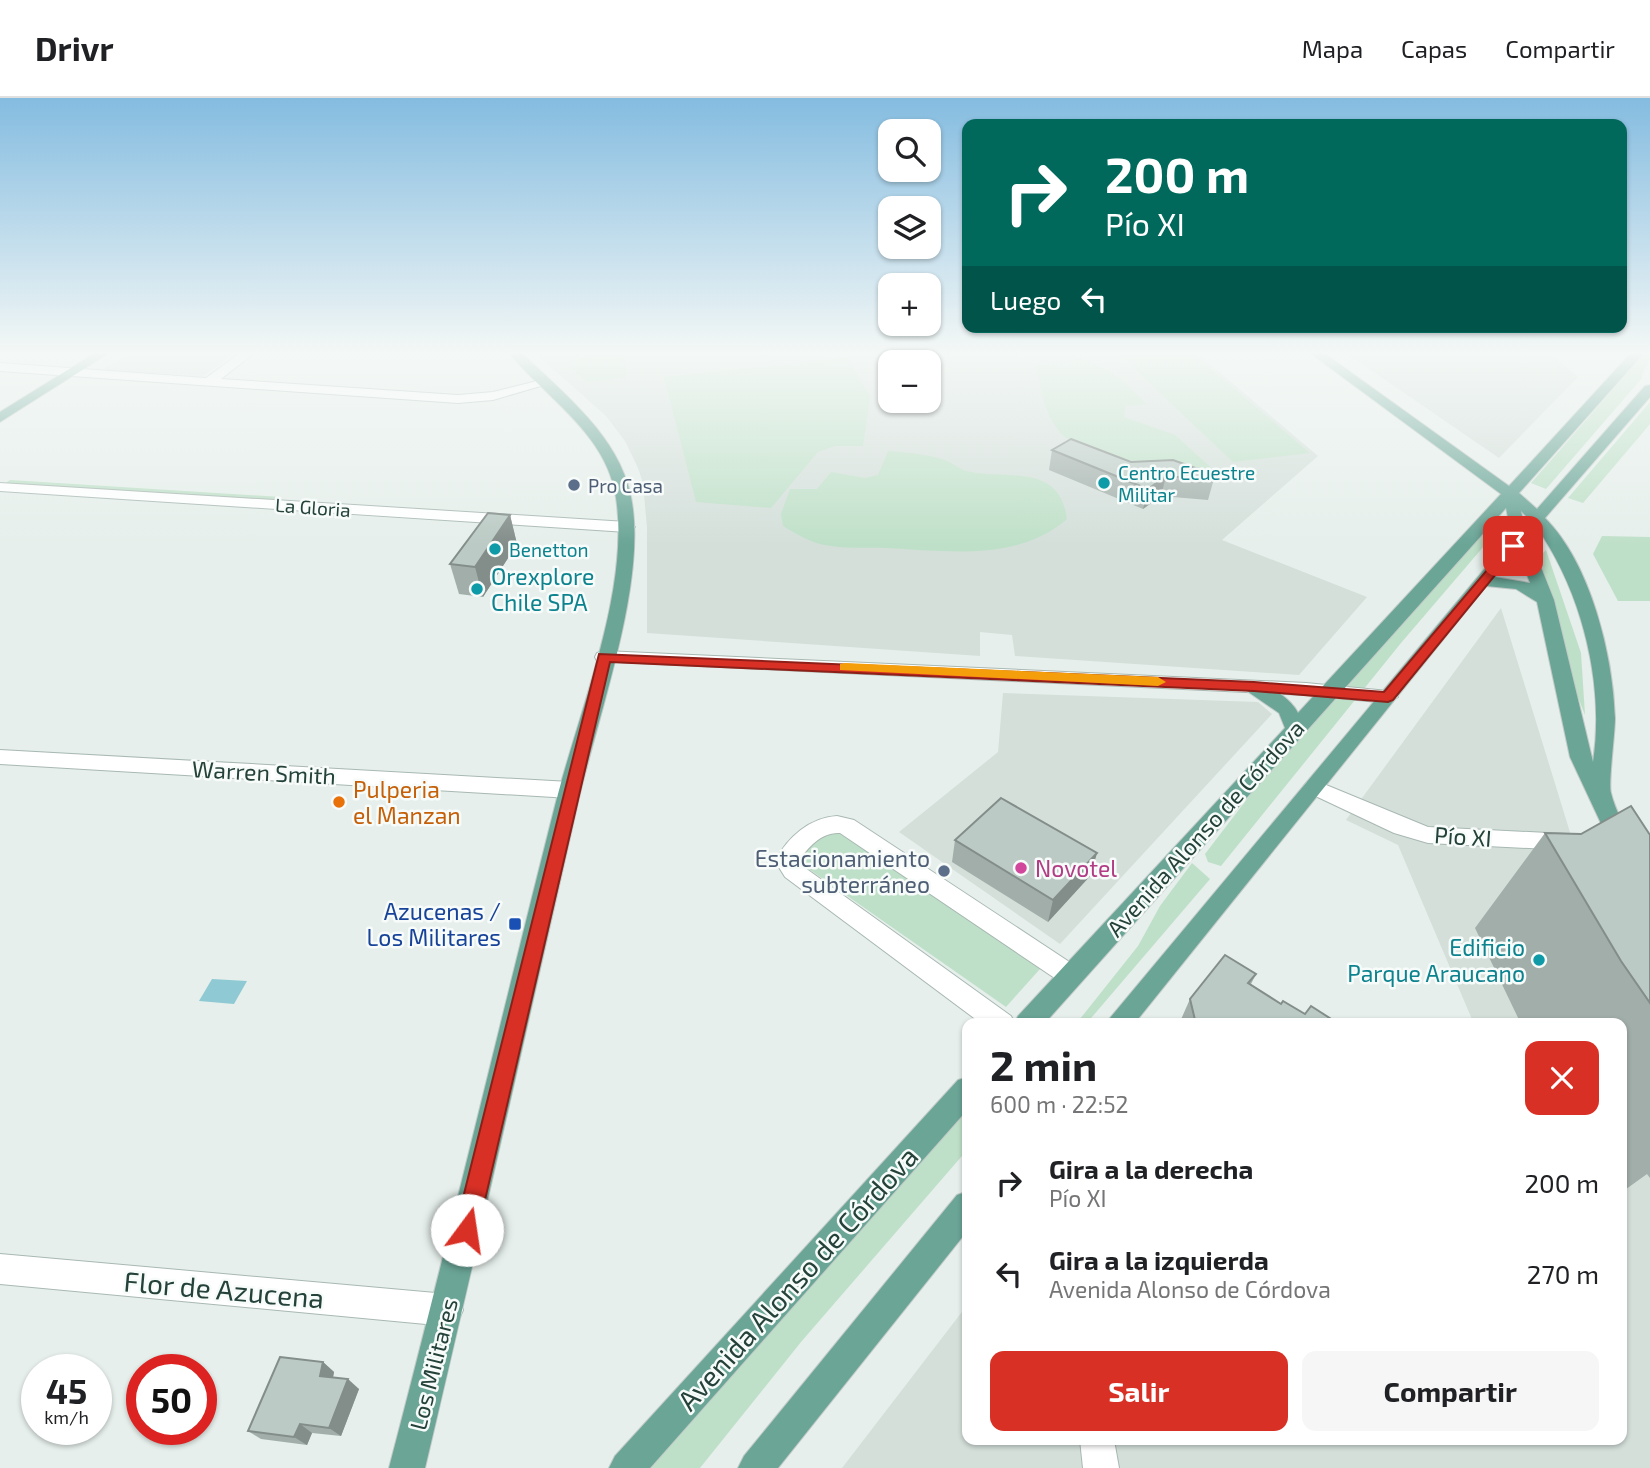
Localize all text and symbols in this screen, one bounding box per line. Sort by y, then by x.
text: Drivr [35,28,114,68]
text: Mapa [1302,34,1363,63]
text: Capas [1401,34,1467,63]
text: Compartir [1505,34,1615,63]
map controls [878,119,941,413]
button: search [878,119,941,182]
text: 200 m [1105,144,1249,203]
icon: right [990,147,1081,238]
button: layers [878,196,941,259]
text: Pío XI [1105,204,1185,242]
button: + [878,273,941,336]
icon: left [1075,280,1113,318]
text: Luego [990,284,1061,315]
button: − [878,350,941,413]
place label: Centro Ecuestre Militar [1118,461,1255,506]
place label: Pro Casa [588,474,663,497]
marker: Centro Ecuestre Militar [1096,475,1112,491]
marker: Pro Casa [566,477,582,493]
street label: La Gloria [275,493,351,521]
pin [1483,516,1543,576]
icon: arrive [1494,527,1532,565]
place label: Benetton [509,538,589,561]
marker: Benetton [487,541,503,557]
place label: Orexplore Chile SPA [491,562,594,616]
marker: Orexplore Chile SPA [469,581,485,597]
street label: Avenida Alonso de Córdova [1100,714,1310,942]
street label: Warren Smith [191,754,337,790]
place label: Pulperia el Manzan [353,775,461,829]
marker: Pulperia el Manzan [331,794,347,810]
street label: Pío XI [1433,820,1493,852]
place label: Estacionamiento subterráneo [755,844,930,898]
place label: Novotel [1035,854,1117,882]
marker: Novotel [1013,860,1029,876]
marker: Estacionamiento subterráneo [936,863,952,879]
place label: Azucenas / Los Militares [367,897,501,951]
marker: Azucenas / Los Militares [507,916,523,932]
place label: Edificio Parque Araucano [1347,933,1525,987]
marker: Edificio Parque Araucano [1531,952,1547,968]
text: 2 min [990,1039,1097,1089]
button: close [1525,1041,1599,1115]
text: 600 m · 22:52 [990,1090,1128,1118]
street label: Avenida Alonso de Córdova [670,1139,924,1417]
text: Gira a la derecha [1049,1153,1253,1184]
icon: right [990,1164,1028,1202]
text: 200 m [1524,1167,1599,1198]
text: Pío XI [1049,1184,1107,1212]
position arrow [430,1193,504,1267]
text: Gira a la izquierda [1049,1244,1269,1275]
icon: left [990,1255,1028,1293]
text: 270 m [1527,1258,1599,1289]
street label: Flor de Azucena [123,1263,325,1315]
text: Avenida Alonso de Córdova [1049,1275,1331,1303]
street label: Los Militares [403,1295,463,1433]
button: Salir [990,1351,1288,1431]
button: Compartir [1302,1351,1599,1431]
speed limit sign: 50 [126,1354,217,1445]
text: 45 [46,1369,87,1411]
text: km/h [44,1406,89,1428]

